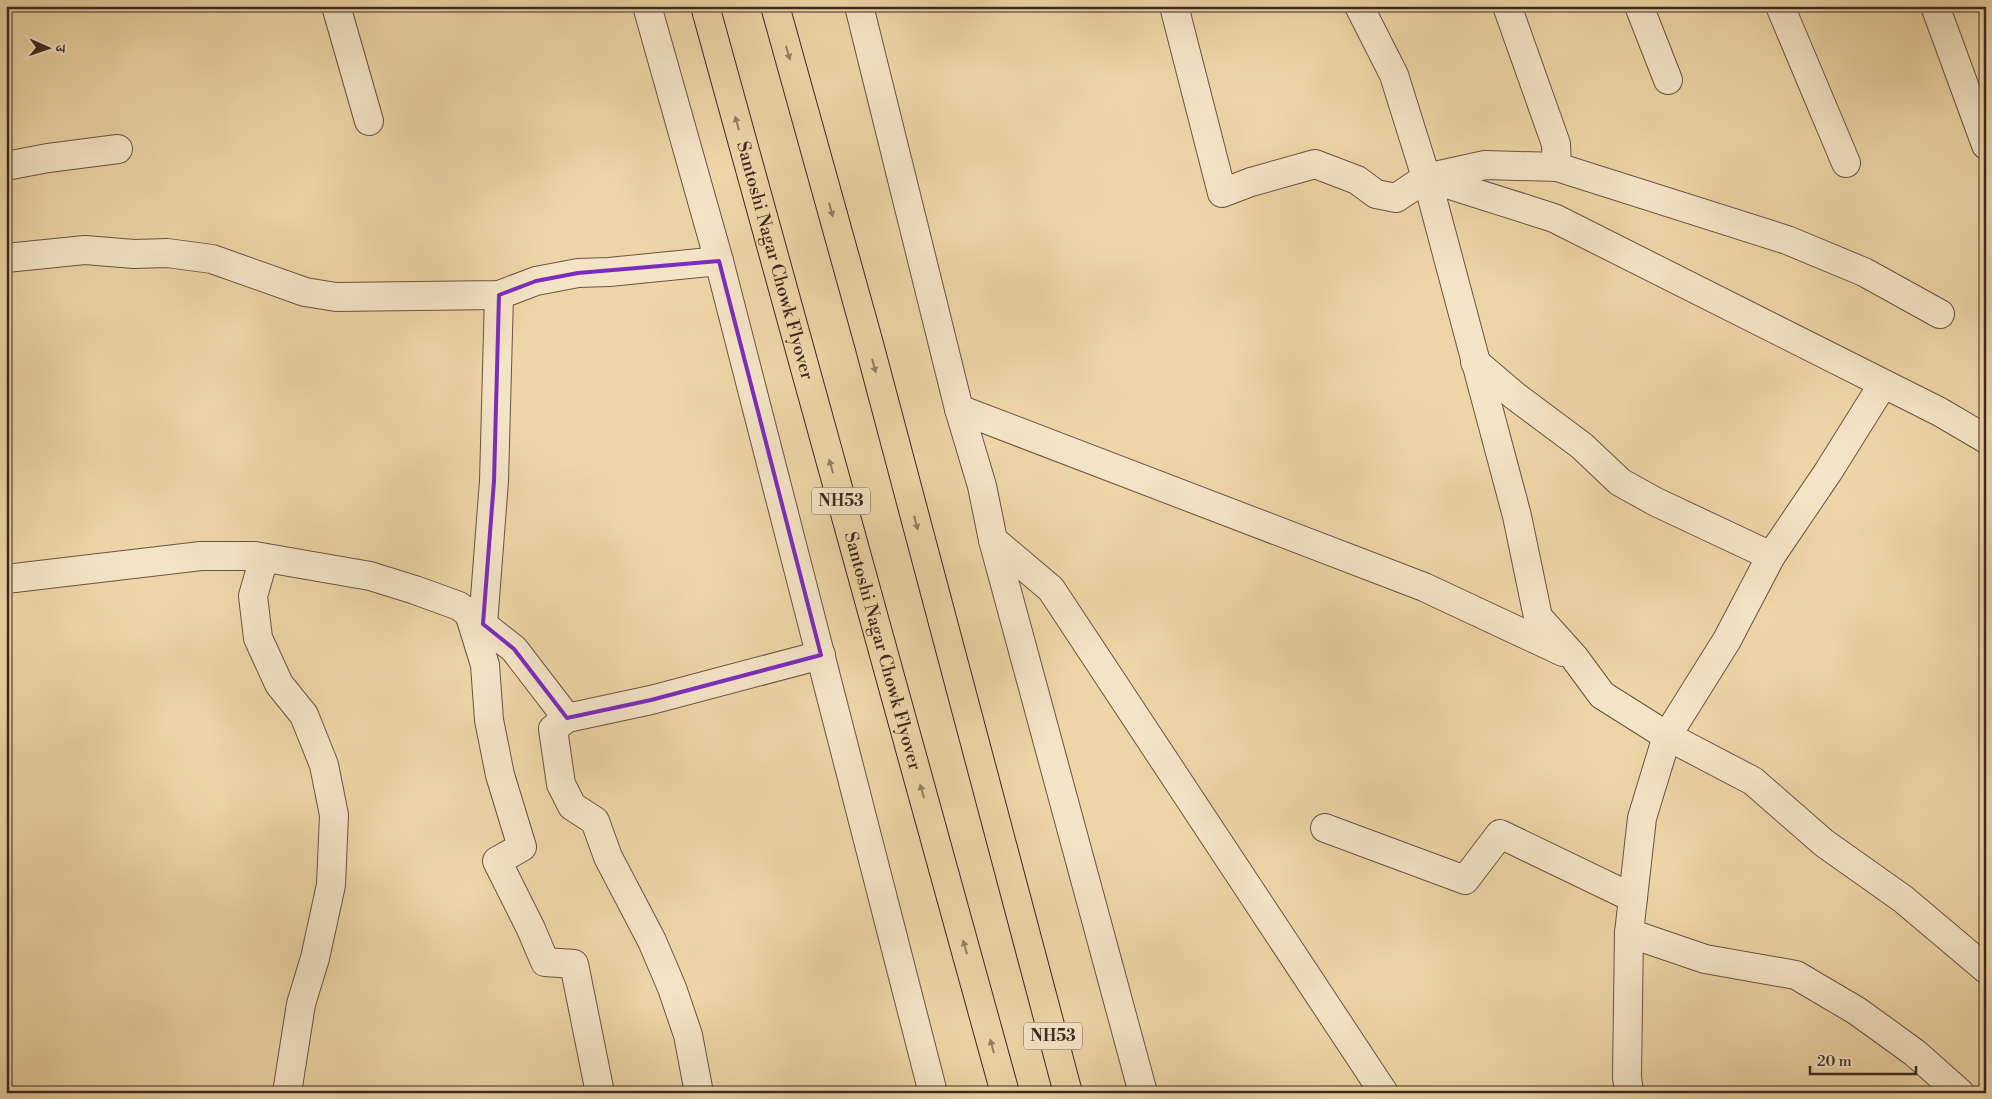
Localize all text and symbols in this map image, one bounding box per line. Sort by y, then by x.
north arrow [22,22,72,72]
text: उ [51,44,69,53]
one-way arrow [784,46,792,61]
one-way arrow [732,116,740,131]
street label: Santoshi Nagar Chowk Flyover [731,139,819,382]
one-way arrow [827,202,835,217]
one-way arrow [871,359,879,374]
one-way arrow [827,458,835,473]
road number: NH53 [812,488,870,514]
one-way arrow [913,516,921,531]
street label: Santoshi Nagar Chowk Flyover [839,529,927,773]
one-way arrow [917,783,925,798]
one-way arrow [961,940,969,955]
road number: NH53 [1024,1022,1082,1050]
one-way arrow [988,1038,996,1053]
scale bar [1810,1044,1916,1076]
text: 20 m [1817,1052,1852,1071]

